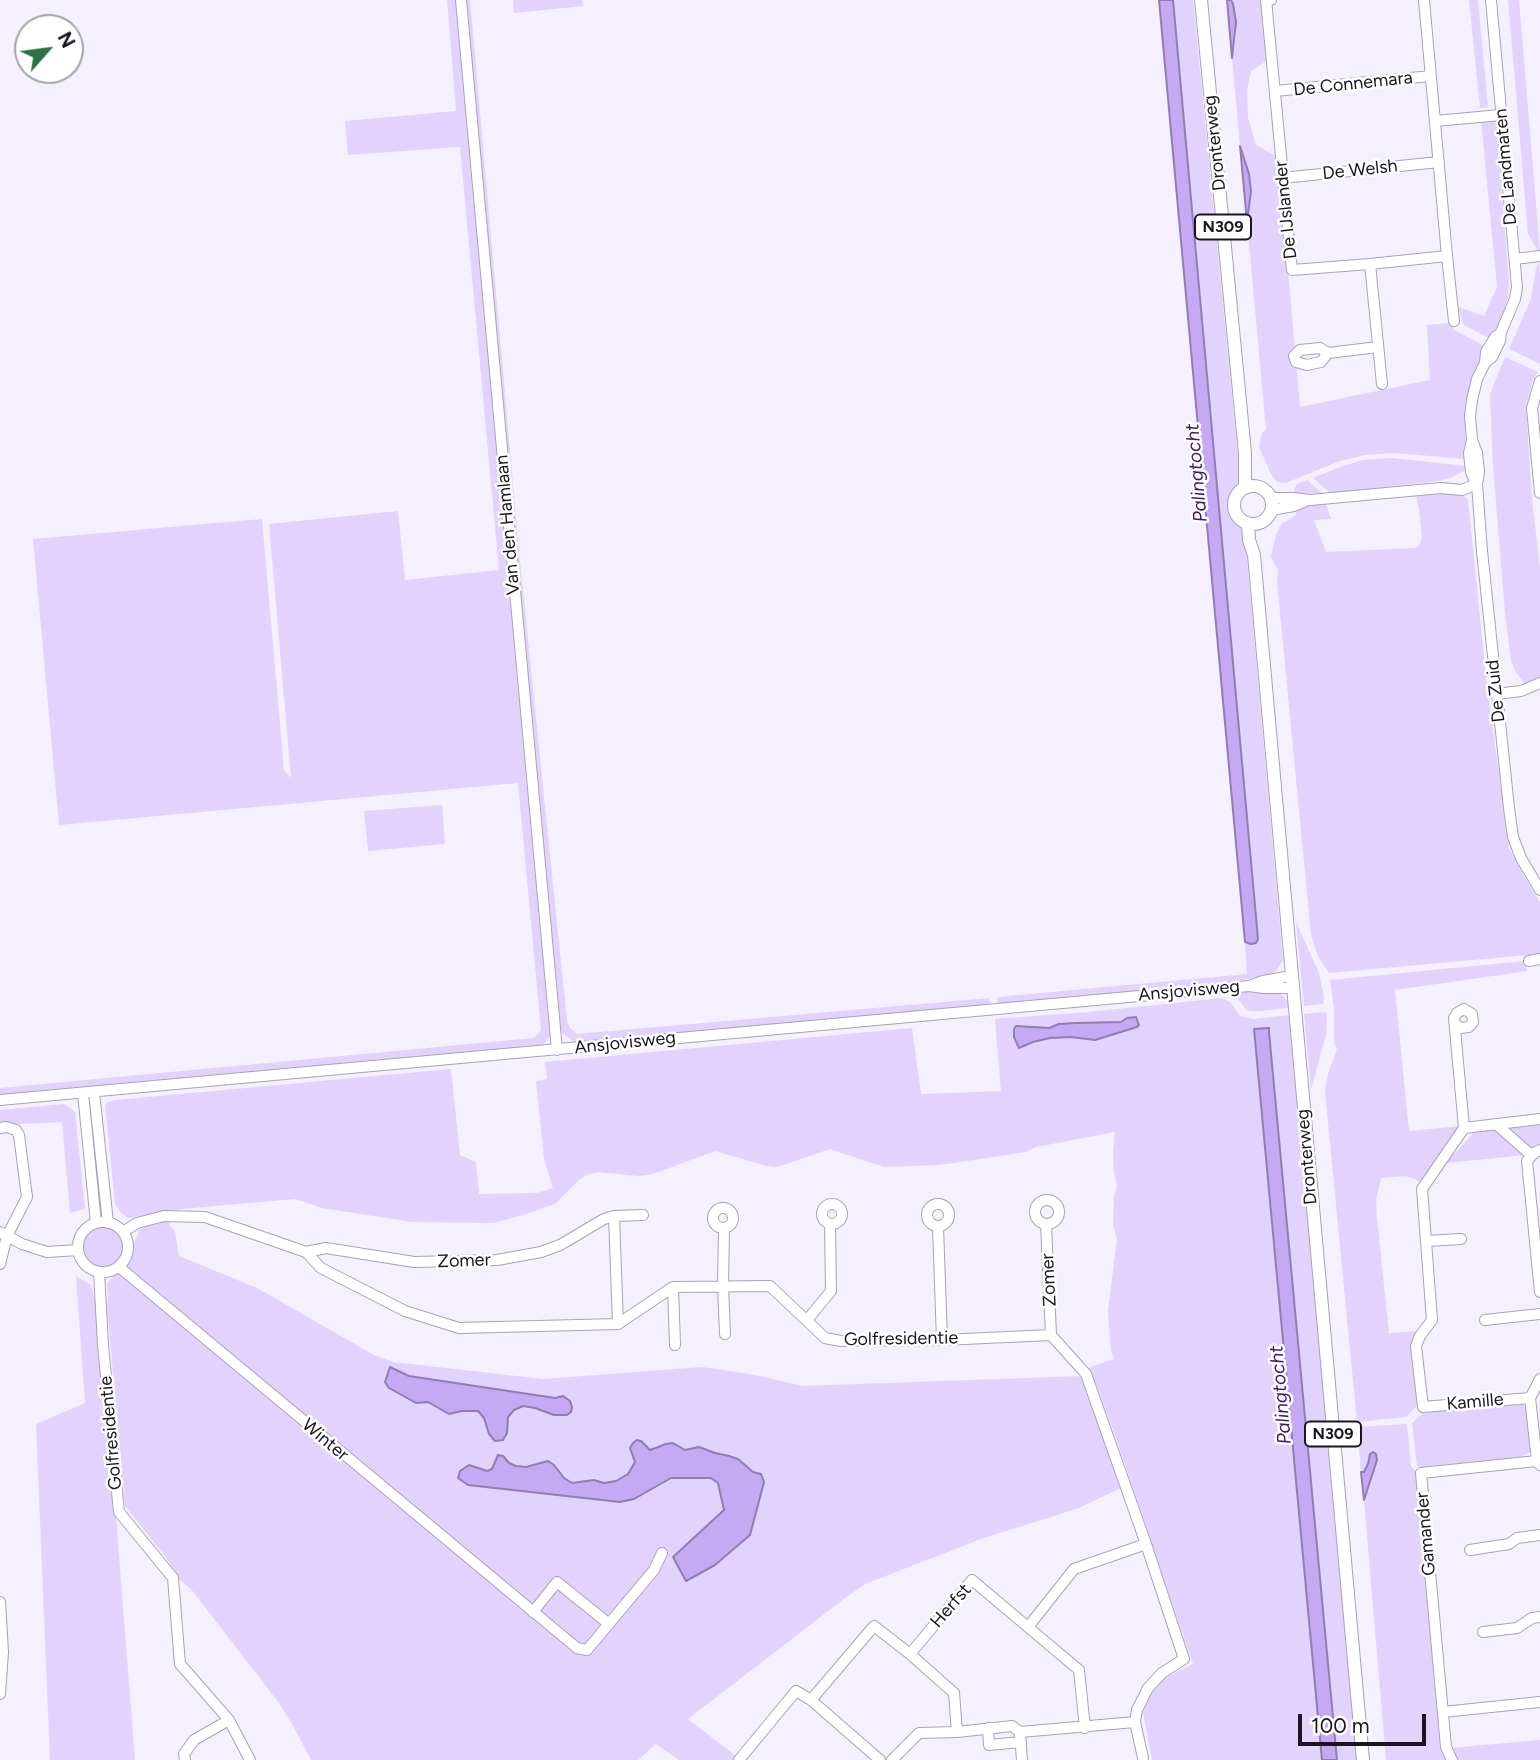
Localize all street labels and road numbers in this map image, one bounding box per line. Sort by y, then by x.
street label: De Connemara [1292,67,1414,101]
street label: Dronterweg [1199,94,1231,192]
street label: De Landmaten [1490,108,1522,226]
street label: De Welsh [1321,155,1399,185]
street label: De IJslander [1270,160,1302,260]
road number: N309 [1195,215,1251,240]
street label: Van den Hamlaan [491,454,525,596]
street label: De Zuid [1482,659,1510,723]
street label: Ansjovisweg [1137,976,1241,1006]
street label: Ansjovisweg [573,1027,677,1059]
street label: Dronterweg [1292,1108,1322,1206]
street label: Zomer [437,1249,491,1273]
street label: Zomer [1037,1253,1061,1307]
street label: Golfresidentie [844,1327,958,1351]
street label: Golfresidentie [95,1375,127,1491]
street label: Kamille [1446,1389,1504,1415]
street label: Winter [297,1414,353,1466]
road number: N309 [1305,1422,1361,1446]
street label: Gamander [1412,1491,1440,1577]
street label: Herfst [926,1580,976,1632]

